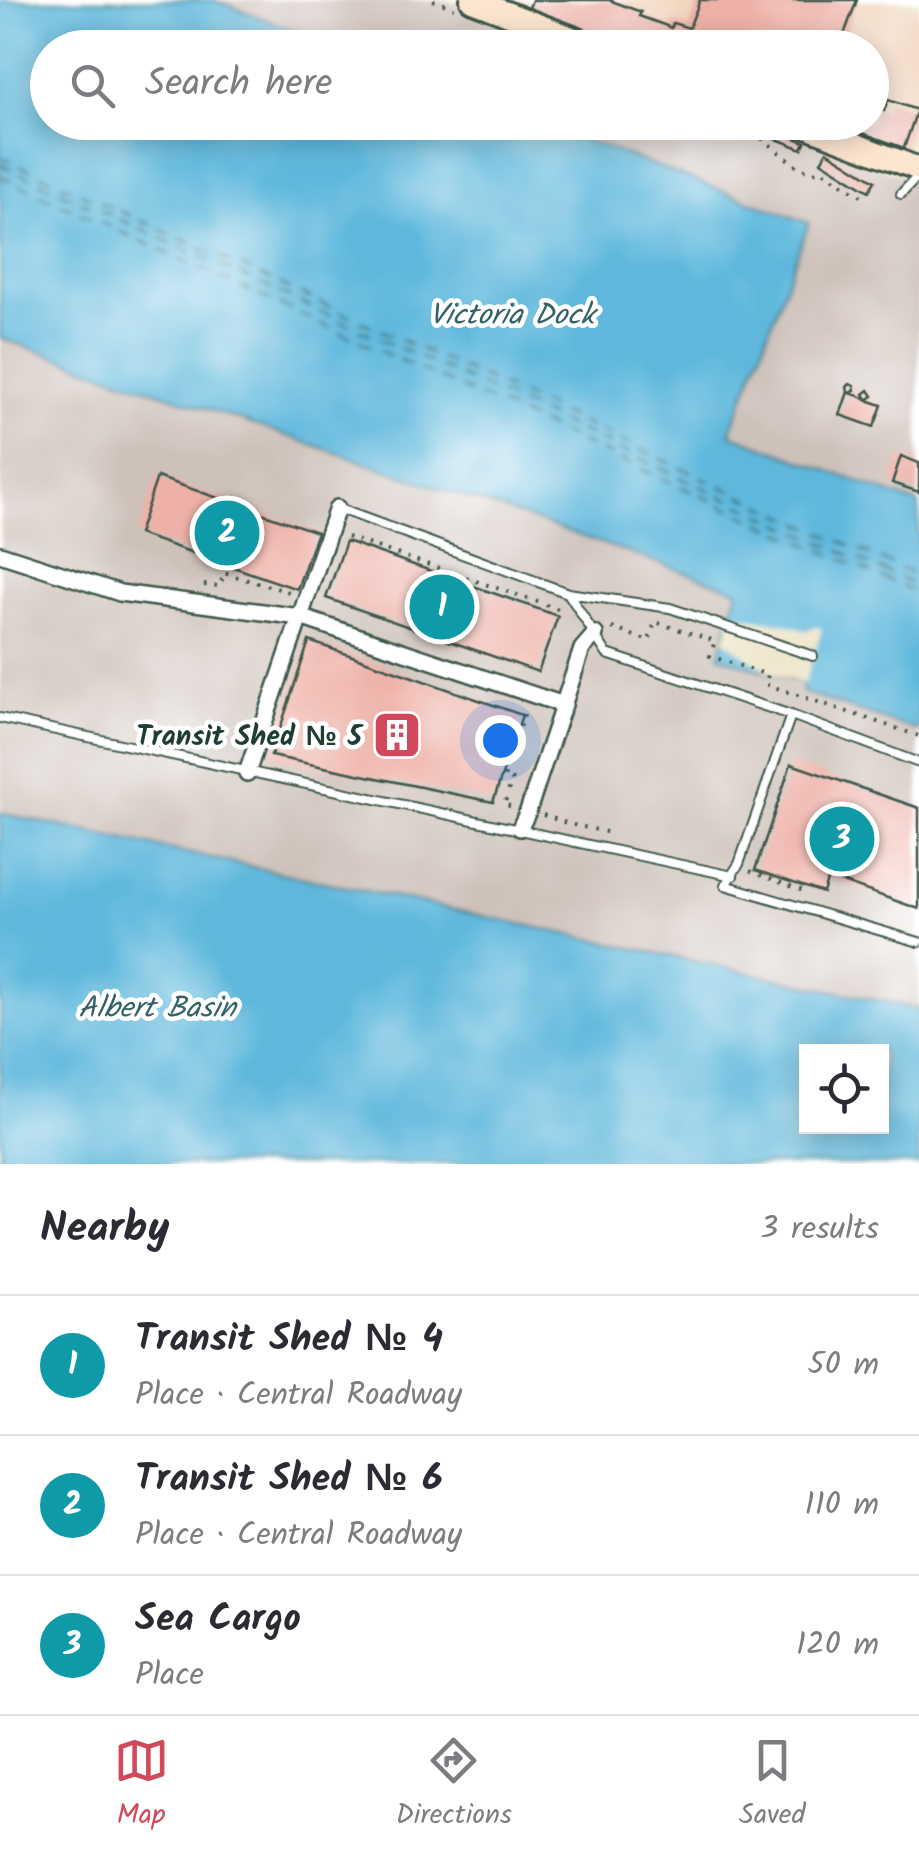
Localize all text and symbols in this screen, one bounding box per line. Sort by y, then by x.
search box [30,30,889,140]
text: Search here [145,55,332,115]
icon: search [65,58,120,113]
water label: Victoria Dock [429,292,599,340]
pin: 2 [194,496,260,570]
pin: 1 [410,570,474,644]
building icon: Transit Shed № 5 [371,709,423,761]
place label: Transit Shed № 5 [136,715,365,760]
your location [475,715,526,766]
pin: 3 [810,802,874,876]
water label: Albert Basin [78,985,238,1033]
map controls [799,1044,889,1134]
button: locate [799,1044,889,1134]
text: Nearby [40,1196,169,1263]
text: 3 results [760,1204,879,1255]
text: Transit Shed № 4 [135,1310,443,1370]
text: 1 [68,1340,77,1391]
text: 50 m [808,1340,879,1391]
text: Place · Central Roadway [135,1370,462,1421]
text: Transit Shed № 6 [135,1450,443,1510]
text: 2 [63,1480,82,1531]
text: 110 m [805,1480,879,1531]
text: Place · Central Roadway [135,1510,462,1561]
text: Sea Cargo [135,1590,301,1650]
text: 3 [64,1620,81,1671]
text: 120 m [796,1620,879,1671]
text: Place [135,1650,204,1701]
tab: Map [114,1733,169,1838]
tab: Directions [396,1733,512,1838]
tab: Saved [739,1733,805,1838]

